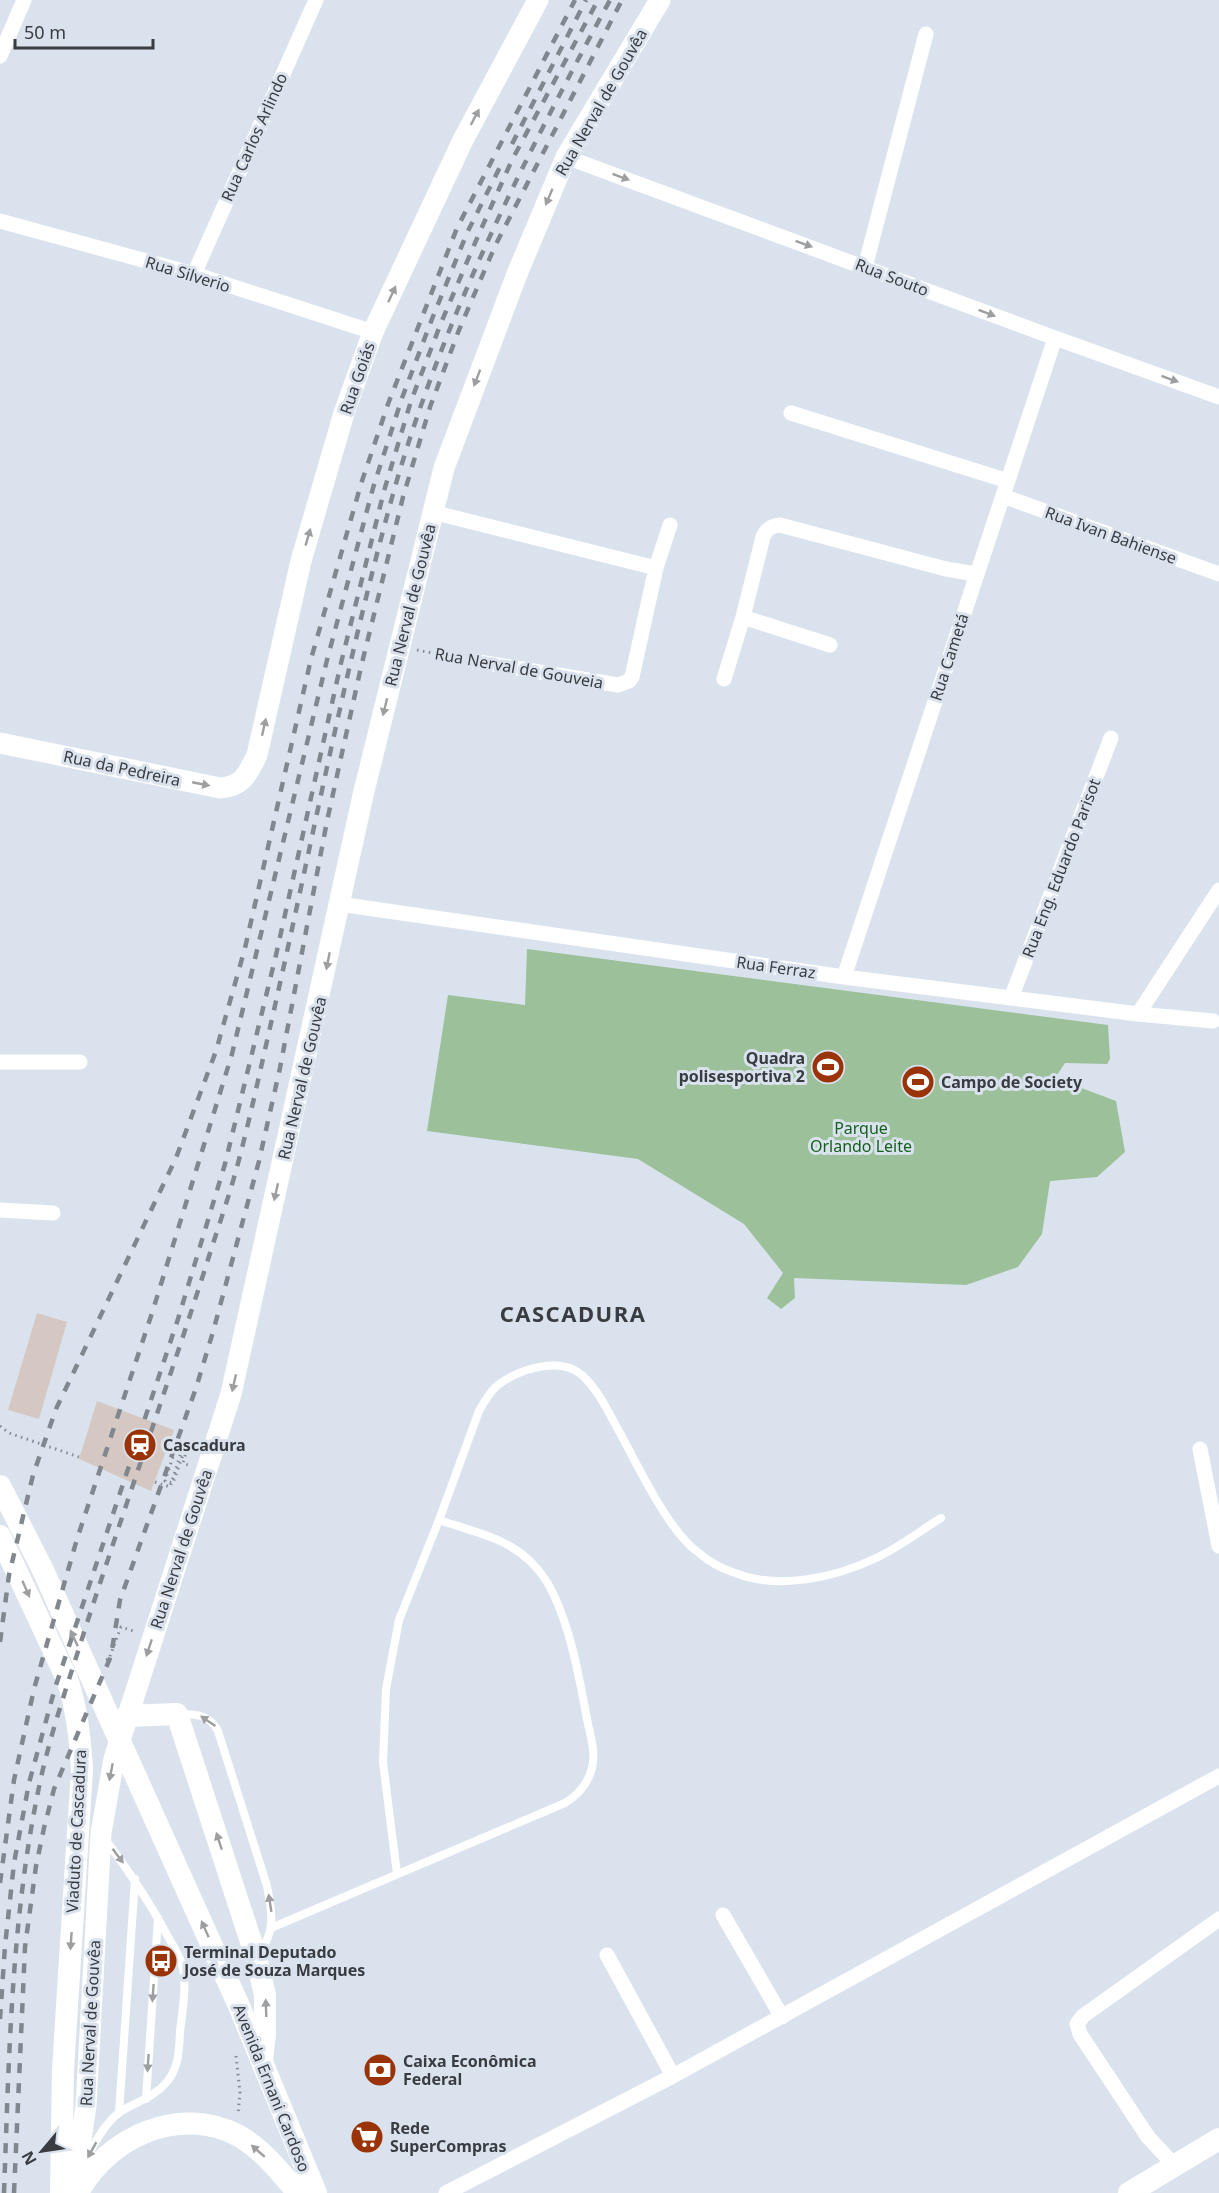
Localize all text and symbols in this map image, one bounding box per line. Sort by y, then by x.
scale bar [15,12,153,50]
text: 50 m [24,20,66,44]
street label: Rua Nerval de Gouvêa [550,24,652,180]
street label: Rua Carlos Arlindo [216,69,292,205]
one-way arrow [470,109,480,126]
one-way arrow [612,173,630,182]
one-way arrow [544,189,554,207]
one-way arrow [795,240,813,250]
street label: Rua Silverio [143,251,233,297]
street label: Rua Souto [852,253,932,301]
one-way arrow [387,285,396,302]
one-way arrow [978,308,996,318]
street label: Rua Goiás [334,339,380,417]
one-way arrow [471,369,481,387]
one-way arrow [1161,375,1179,385]
street label: Rua Ivan Bahiense [1042,501,1180,569]
street label: Rua Nerval de Gouvêa [379,522,441,688]
one-way arrow [304,528,313,546]
street label: Rua Cametá [925,610,973,704]
street label: Rua Nerval de Gouveia [433,642,605,694]
one-way arrow [380,698,390,716]
one-way arrow [259,718,269,736]
street label: Rua da Pedreira [61,745,183,791]
street label: Rua Eng. Eduardo Parisot [1017,775,1105,961]
one-way arrow [192,780,211,789]
street label: Rua Ferraz [735,951,817,983]
one-way arrow [323,952,332,971]
street label: Rua Nerval de Gouvêa [273,994,331,1162]
place label: Quadra polisesportiva 2 [679,1047,805,1087]
sports icon: Quadra polisesportiva 2 [810,1049,846,1085]
sports icon: Campo de Society [900,1064,936,1100]
place label: Campo de Society [941,1071,1083,1093]
park label: Parque Orlando Leite [810,1117,912,1157]
one-way arrow [271,1183,280,1202]
district label: CASCADURA [500,1298,646,1328]
one-way arrow [228,1373,238,1392]
station icon: Cascadura [122,1427,158,1463]
place label: Cascadura [163,1434,246,1456]
street label: Rua Nerval de Gouvêa [145,1466,217,1632]
one-way arrow [21,1580,30,1597]
one-way arrow [70,1630,79,1647]
one-way arrow [143,1639,153,1657]
one-way arrow [200,1715,216,1727]
street label: Viaduto de Cascadura [61,1749,91,1913]
one-way arrow [106,1762,115,1781]
one-way arrow [214,1832,223,1850]
one-way arrow [111,1849,123,1864]
one-way arrow [265,1893,274,1912]
one-way arrow [199,1920,209,1938]
one-way arrow [66,1931,75,1950]
street label: Rua Nerval de Gouvêa [75,1939,105,2107]
place label: Terminal Deputado José de Souza Marques [182,1941,365,1981]
bus stop icon: Terminal Deputado José de Souza Marques [143,1943,179,1979]
one-way arrow [148,1983,158,2002]
one-way arrow [261,1999,270,2018]
street label: Avenida Ernani Cardoso [228,2001,316,2175]
place label: Caixa Econômica Federal [403,2050,536,2090]
bank icon: Caixa Econômica Federal [362,2052,398,2088]
one-way arrow [143,2053,153,2072]
place label: Rede SuperCompras [390,2117,506,2157]
supermarket icon: Rede SuperCompras [349,2119,385,2155]
north arrow [12,2121,72,2181]
one-way arrow [87,2142,97,2159]
one-way arrow [251,2145,266,2158]
text: N [16,2147,42,2169]

